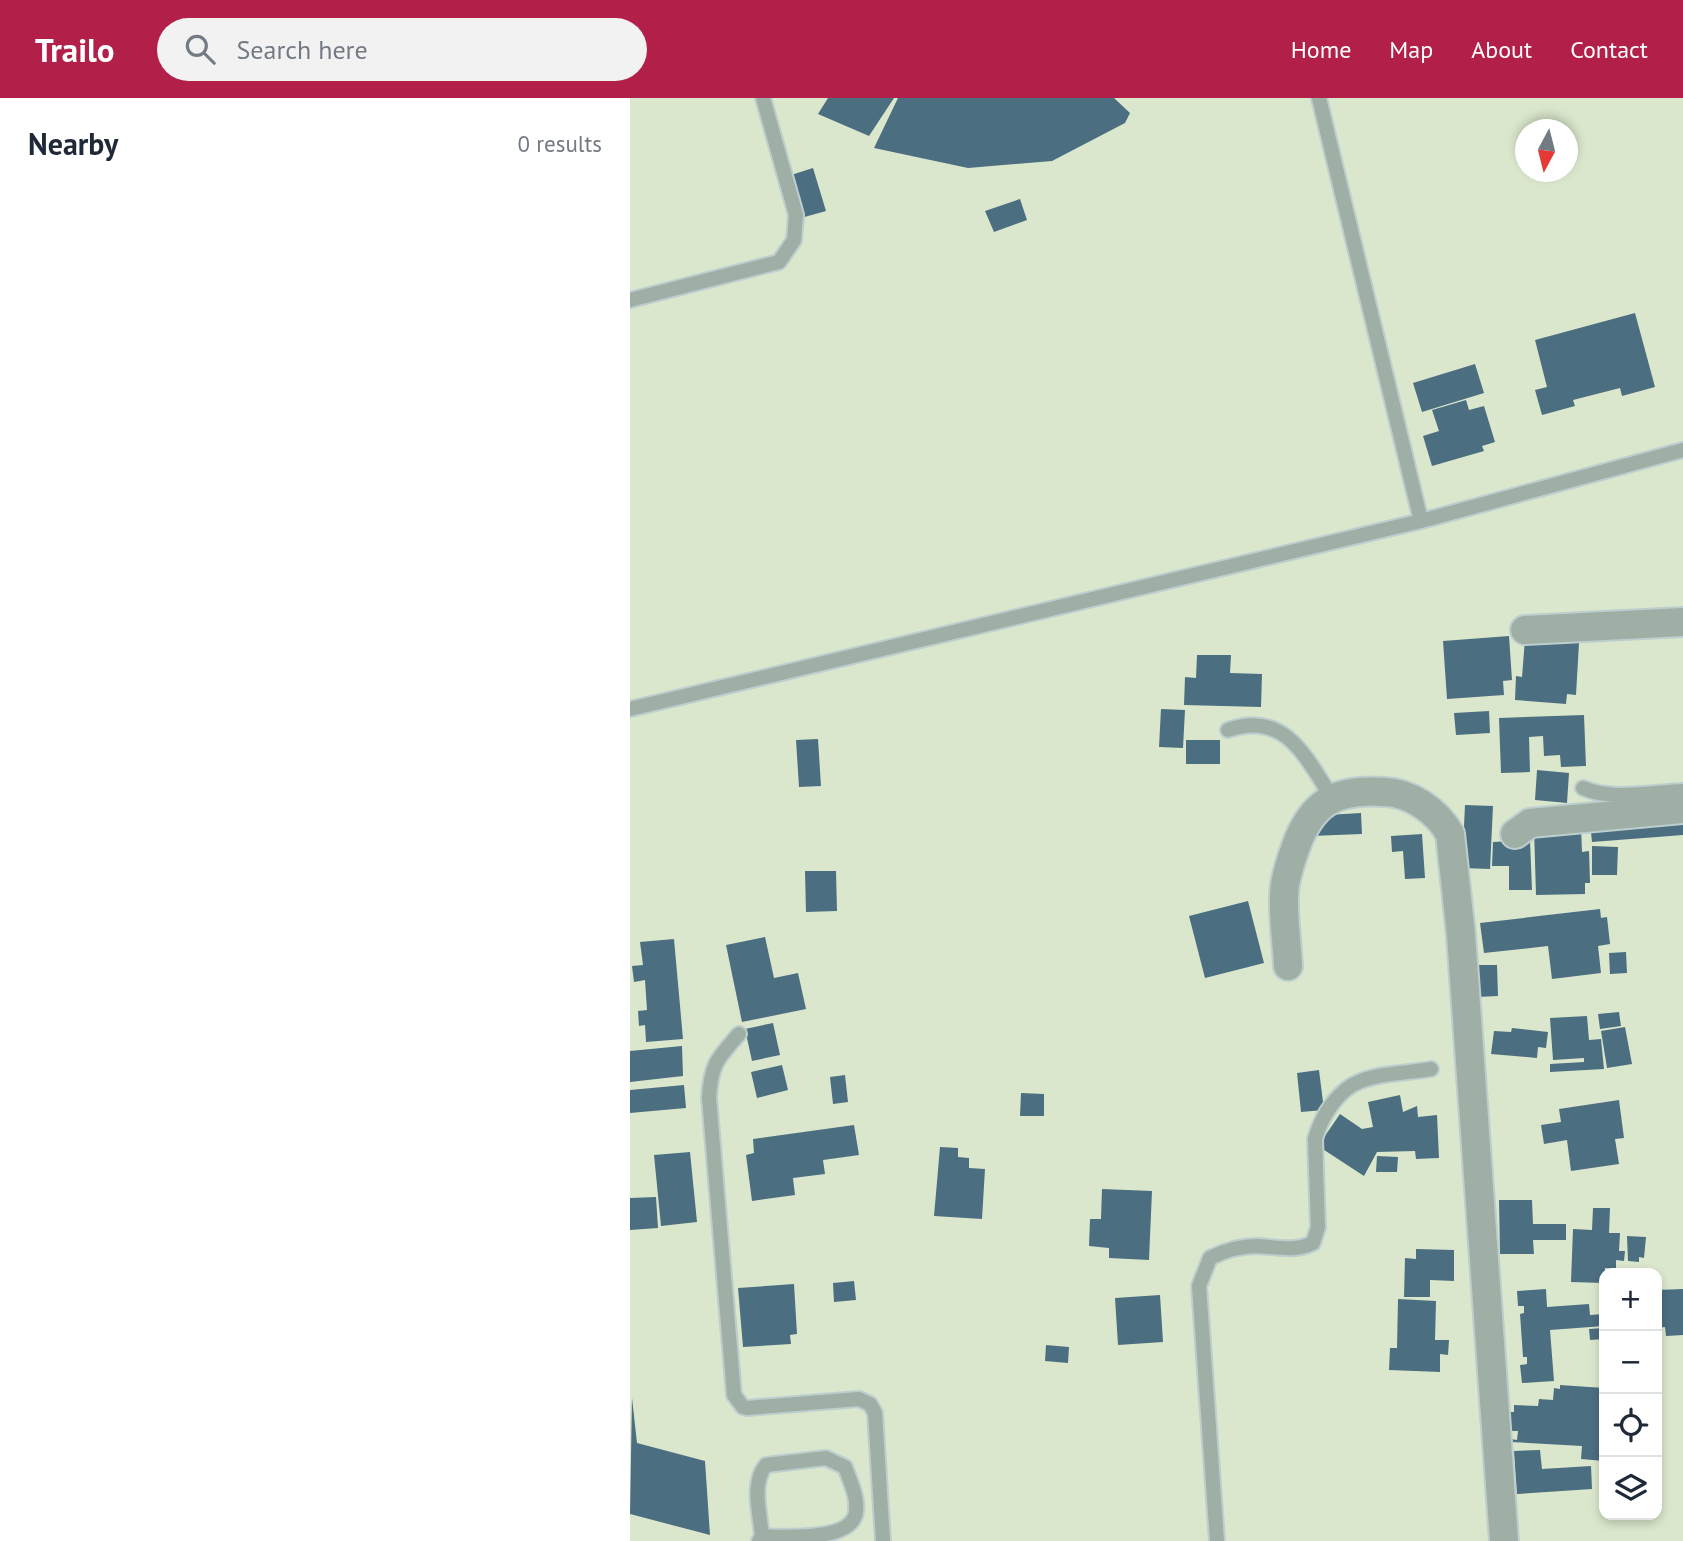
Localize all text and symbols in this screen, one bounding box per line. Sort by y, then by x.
search box [157,18,647,81]
text: Trailo [35,28,115,71]
icon: search [181,30,219,68]
text: Search here [237,33,368,66]
text: Home [1291,34,1351,65]
text: Map [1389,34,1433,65]
text: About [1471,34,1532,65]
text: Contact [1570,34,1648,65]
north arrow [1515,119,1578,182]
text: Nearby [28,124,118,163]
text: 0 results [518,129,602,158]
map controls [1599,1268,1662,1520]
button: + [1599,1268,1662,1331]
button: − [1599,1331,1662,1394]
button: locate [1599,1394,1662,1457]
button: layers [1599,1457,1662,1520]

